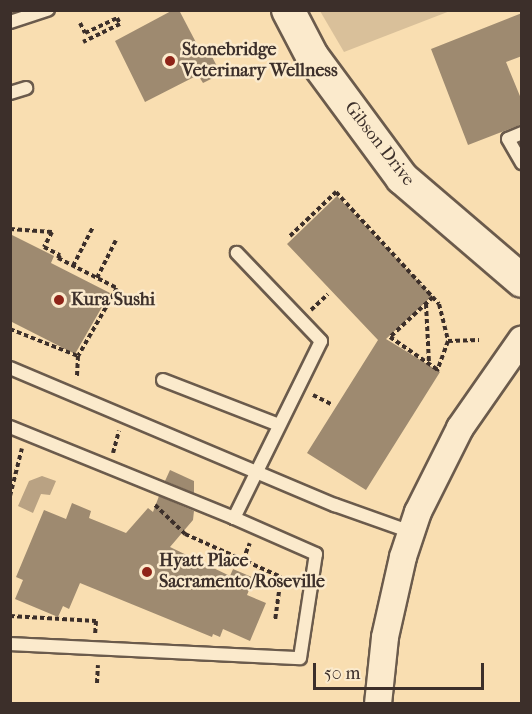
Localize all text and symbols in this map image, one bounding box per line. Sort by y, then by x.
place label: Stonebridge Veterinary Wellness [182,40,338,82]
marker: Stonebridge Veterinary Wellness [163,54,177,68]
street label: Gibson Drive [339,97,419,191]
place label: Kura Sushi [71,289,155,311]
marker: Kura Sushi [52,293,66,307]
place label: Hyatt Place Sacramento/Roseville [159,551,325,594]
marker: Hyatt Place Sacramento/Roseville [140,565,154,579]
scale bar [316,651,487,689]
text: 50 m [324,663,360,684]

